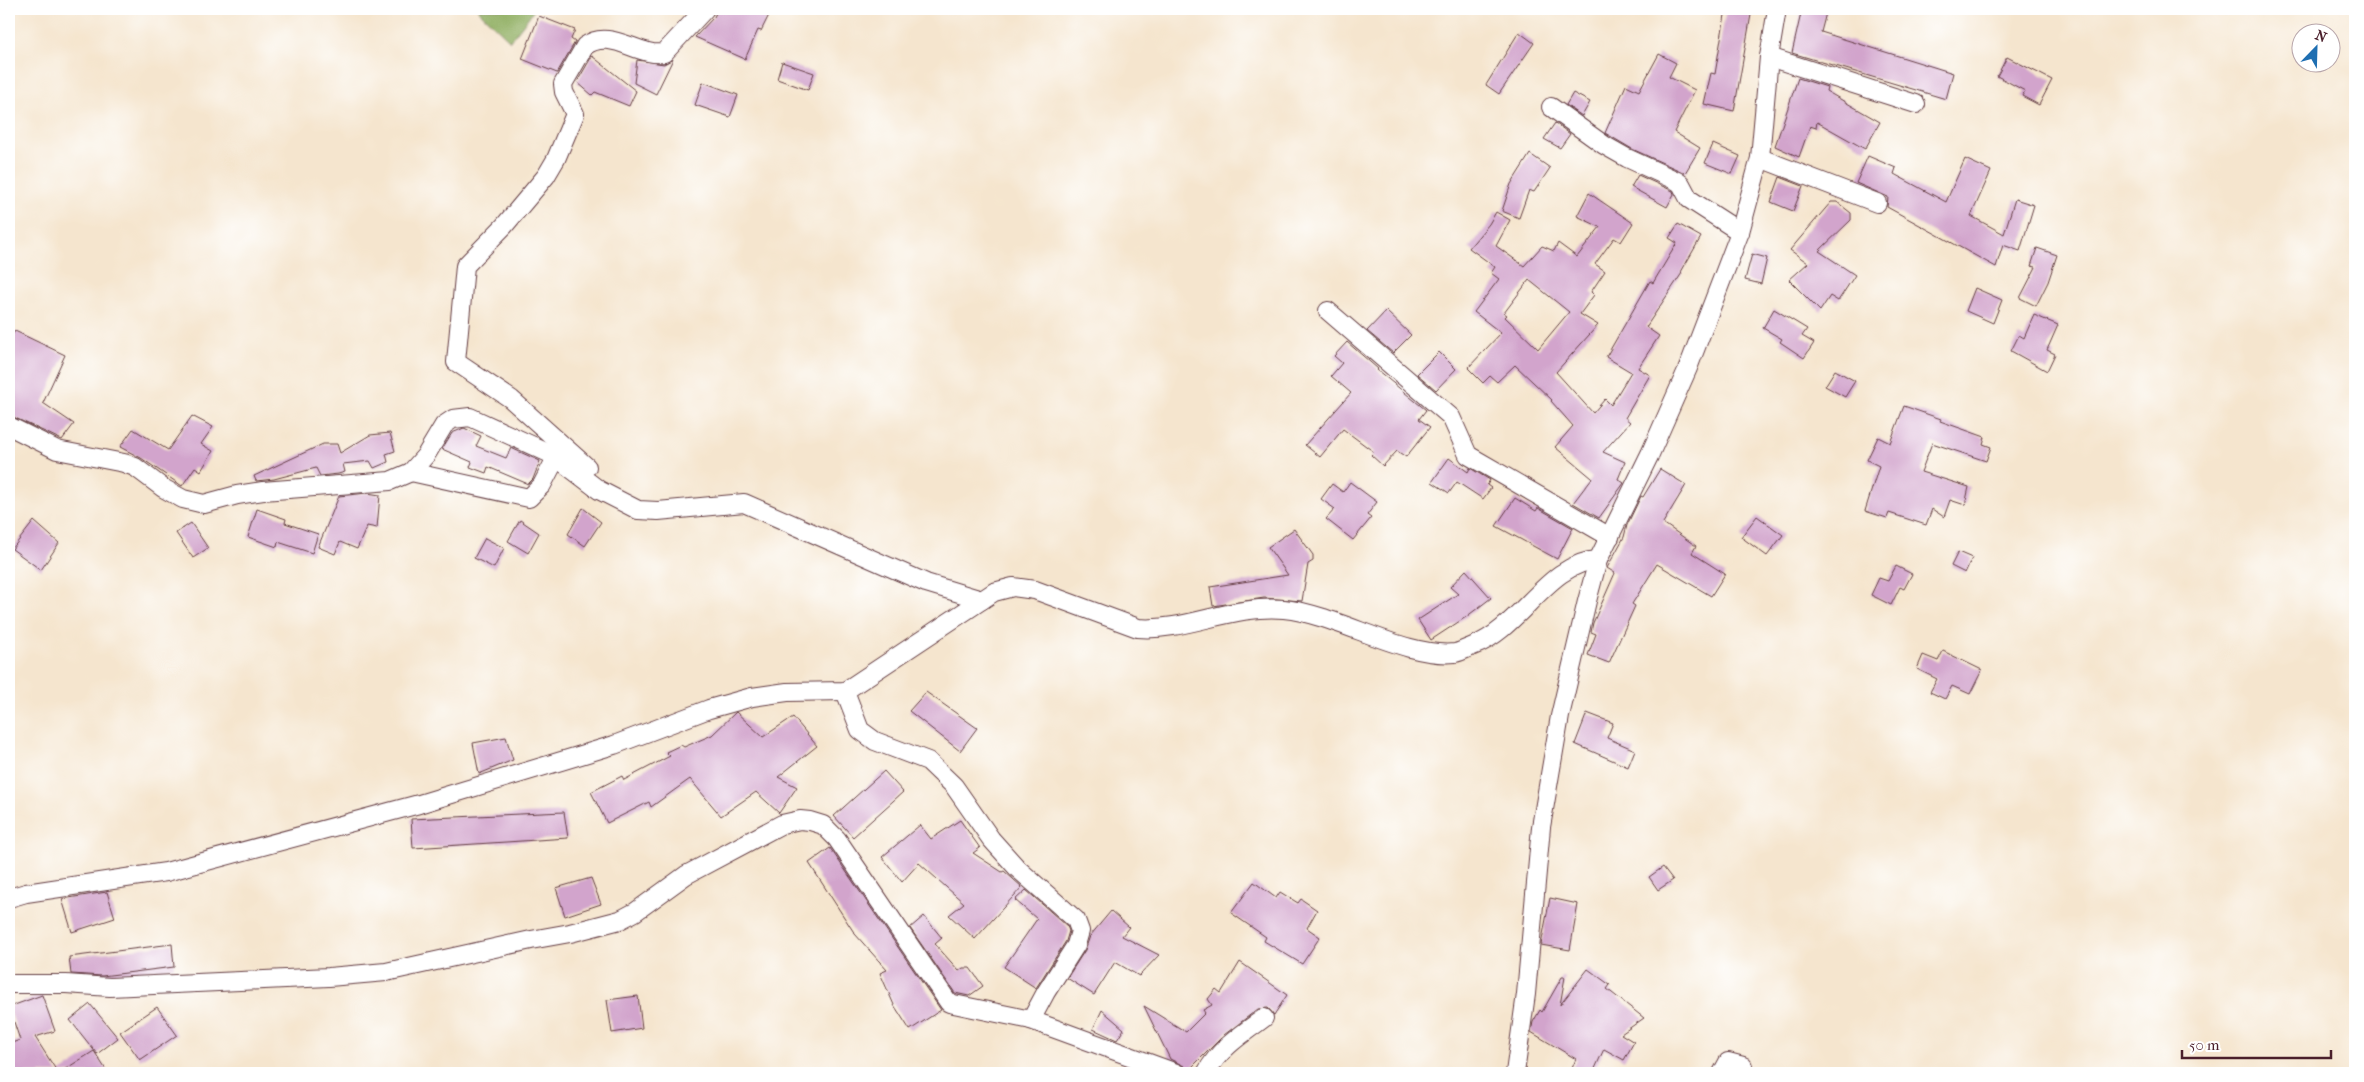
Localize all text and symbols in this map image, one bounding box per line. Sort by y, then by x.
north arrow [2292,22,2342,72]
text: N [2313,27,2329,47]
scale bar [2182,1027,2330,1059]
text: 50 m [2189,1036,2220,1054]

